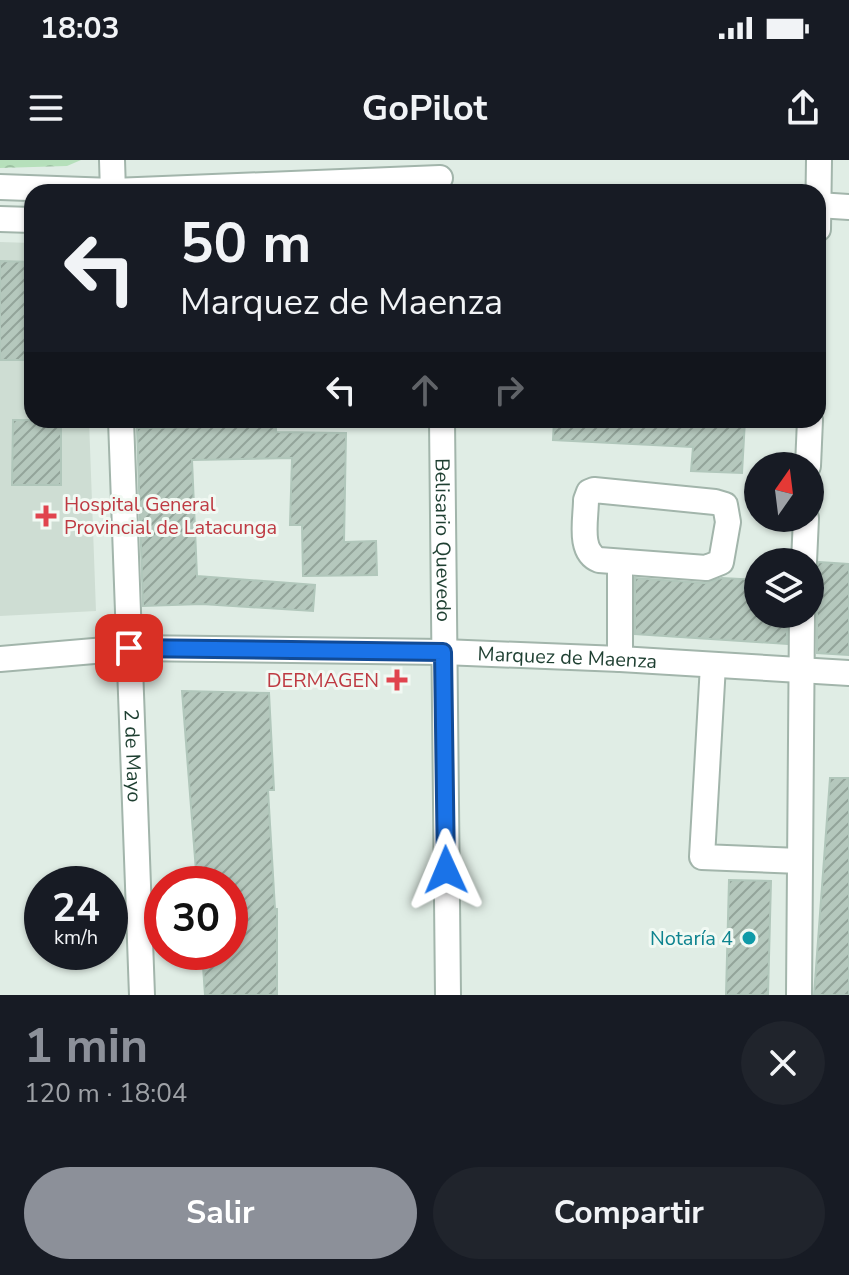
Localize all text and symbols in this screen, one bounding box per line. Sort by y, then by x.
text: 18:03 [40,8,119,49]
text: GoPilot [362,84,487,133]
icon: menu [24,86,68,130]
icon: share [781,86,825,130]
text: 50 m [180,205,311,282]
icon: left [48,216,152,320]
text: Marquez de Maenza [180,278,503,327]
icon: left [319,368,363,412]
icon: ahead [403,368,447,412]
icon: right [487,368,531,412]
north arrow [744,452,824,532]
map controls [744,452,824,628]
street label: Belisario Quevedo [428,458,457,622]
place label: Hospital General Provincial de Latacunga [64,491,277,541]
marker: Hospital General Provincial de Latacunga [35,505,57,527]
button: layers [744,548,824,628]
pin [95,614,163,682]
icon: arrive [107,626,151,670]
street label: Marquez de Maenza [477,640,658,675]
place label: DERMAGEN [267,667,379,694]
marker: DERMAGEN [386,669,408,691]
street label: 2 de Mayo [118,709,148,803]
position arrow [404,828,488,912]
speed limit sign: 30 [144,866,248,970]
text: 24 [52,881,100,935]
text: km/h [54,924,98,951]
place label: Notaría 4 [650,925,733,952]
marker: Notaría 4 [740,929,758,947]
text: 1 min [24,1013,148,1079]
button: close [741,1021,825,1105]
text: 120 m · 18:04 [24,1076,187,1111]
button: Salir [24,1167,417,1259]
button: Compartir [433,1167,825,1259]

